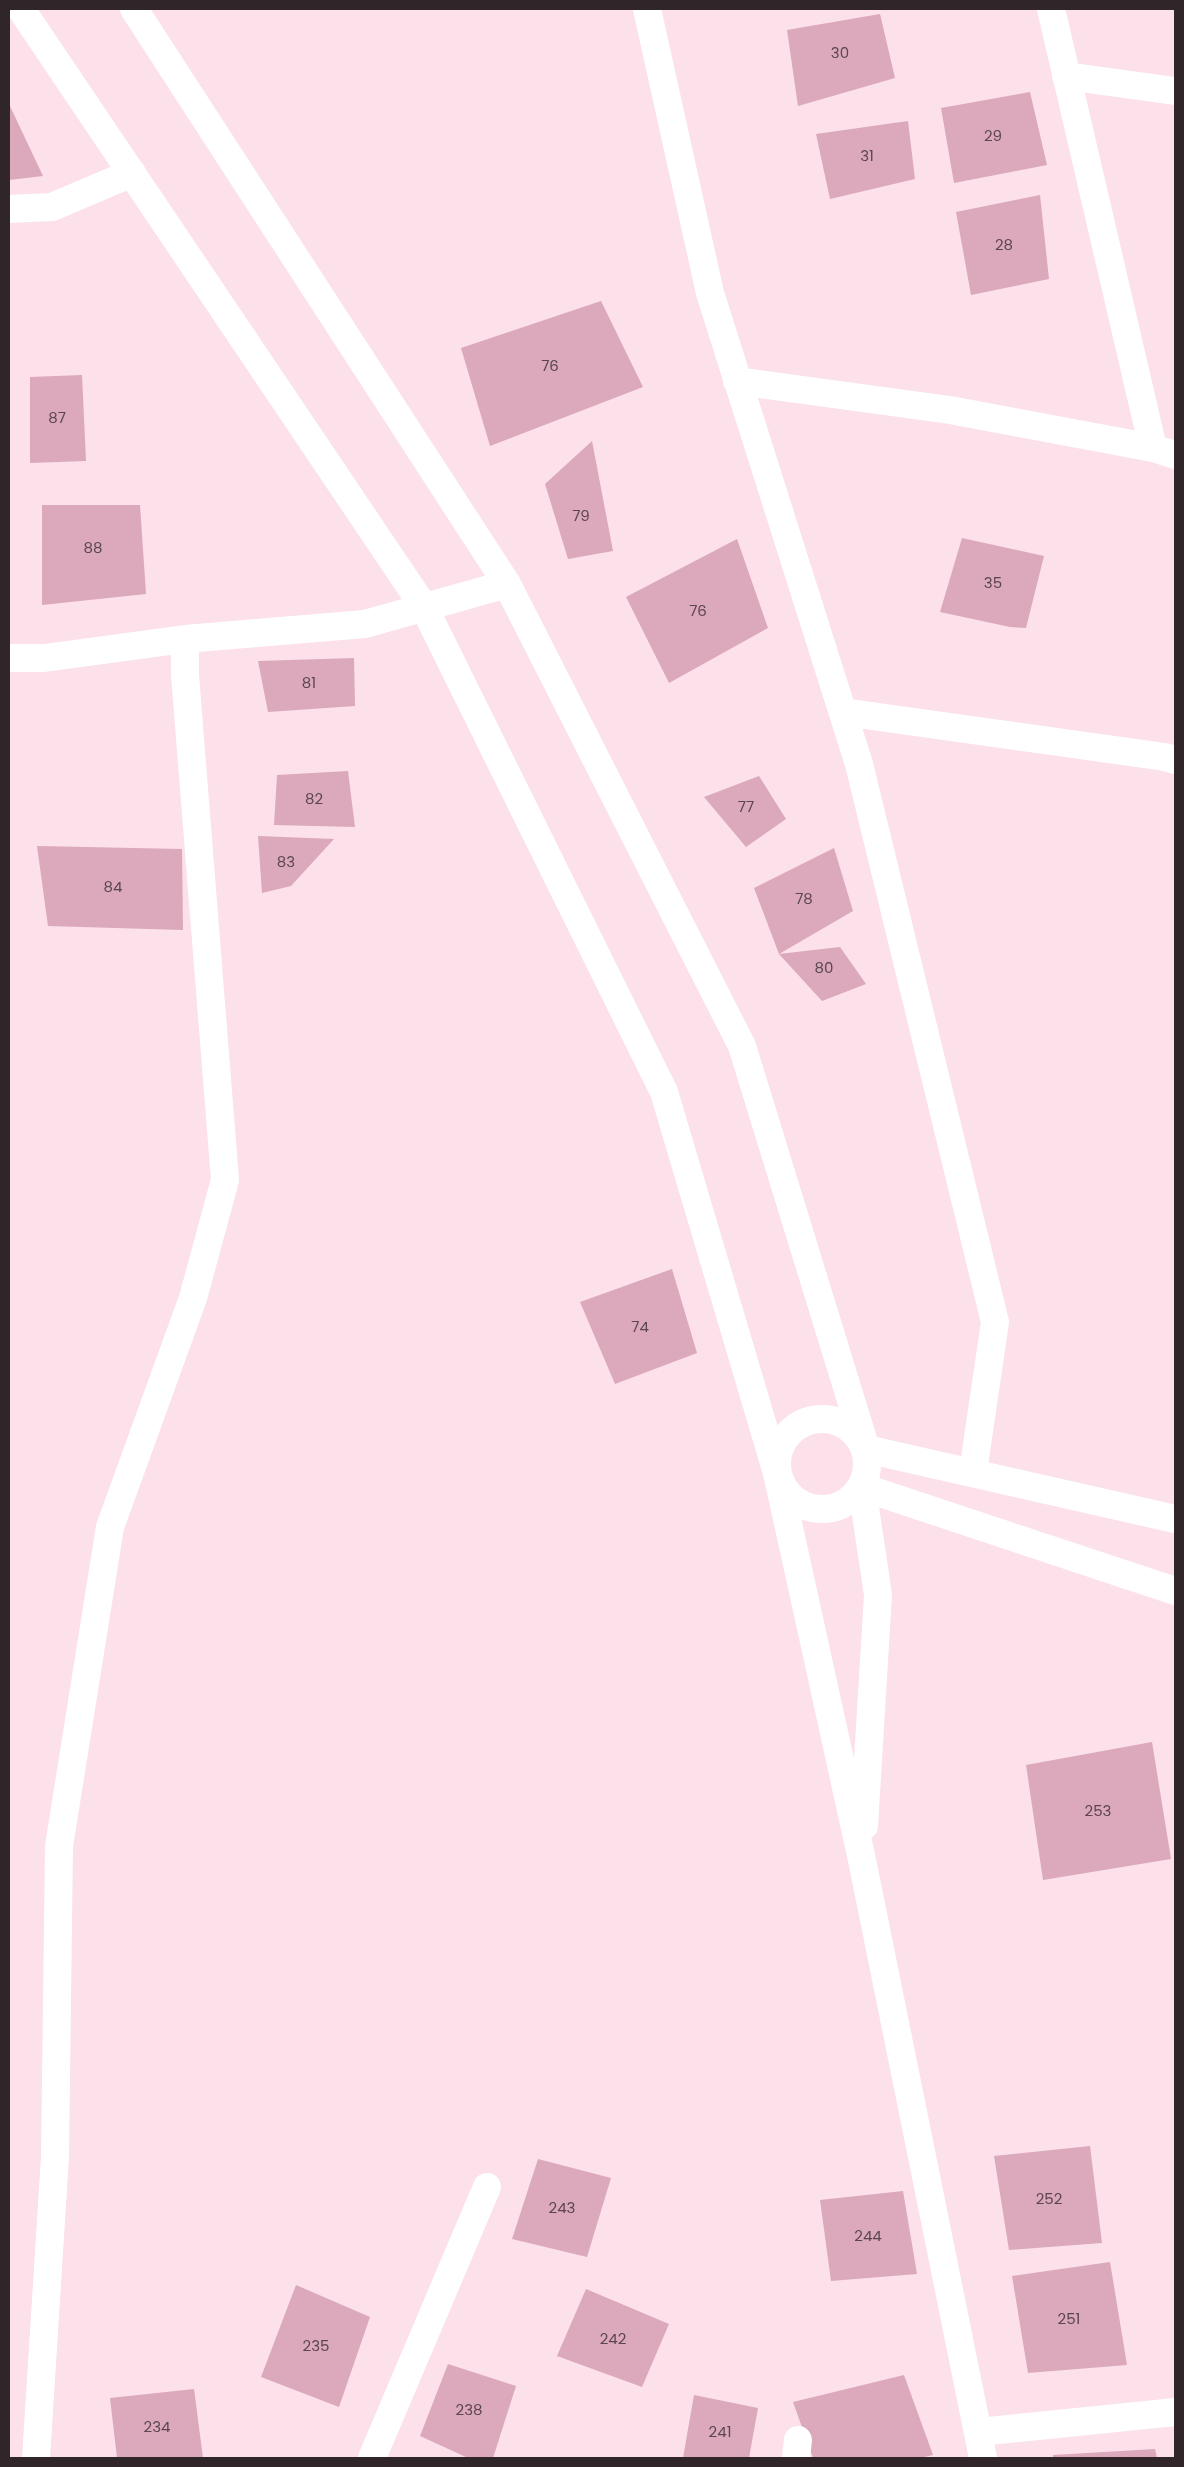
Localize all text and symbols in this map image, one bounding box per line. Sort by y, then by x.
house number: 30 [831,45,849,63]
house number: 29 [984,128,1002,146]
house number: 31 [860,148,874,166]
house number: 28 [995,237,1013,255]
house number: 76 [541,358,559,376]
house number: 87 [48,410,66,428]
house number: 79 [572,508,590,526]
house number: 88 [84,540,102,558]
house number: 35 [984,575,1002,593]
house number: 76 [689,603,707,621]
house number: 81 [302,675,316,693]
house number: 82 [305,791,323,809]
house number: 77 [738,799,754,817]
house number: 83 [277,854,295,872]
house number: 84 [104,879,122,897]
house number: 78 [795,891,813,909]
house number: 80 [815,960,833,978]
house number: 74 [631,1319,649,1337]
house number: 253 [1085,1803,1111,1821]
house number: 252 [1036,2191,1062,2209]
house number: 243 [549,2200,575,2218]
house number: 244 [854,2228,882,2246]
house number: 251 [1058,2311,1080,2329]
house number: 242 [600,2331,626,2349]
house number: 235 [303,2338,329,2356]
house number: 238 [456,2402,482,2420]
house number: 234 [144,2419,170,2437]
house number: 241 [709,2424,731,2442]

